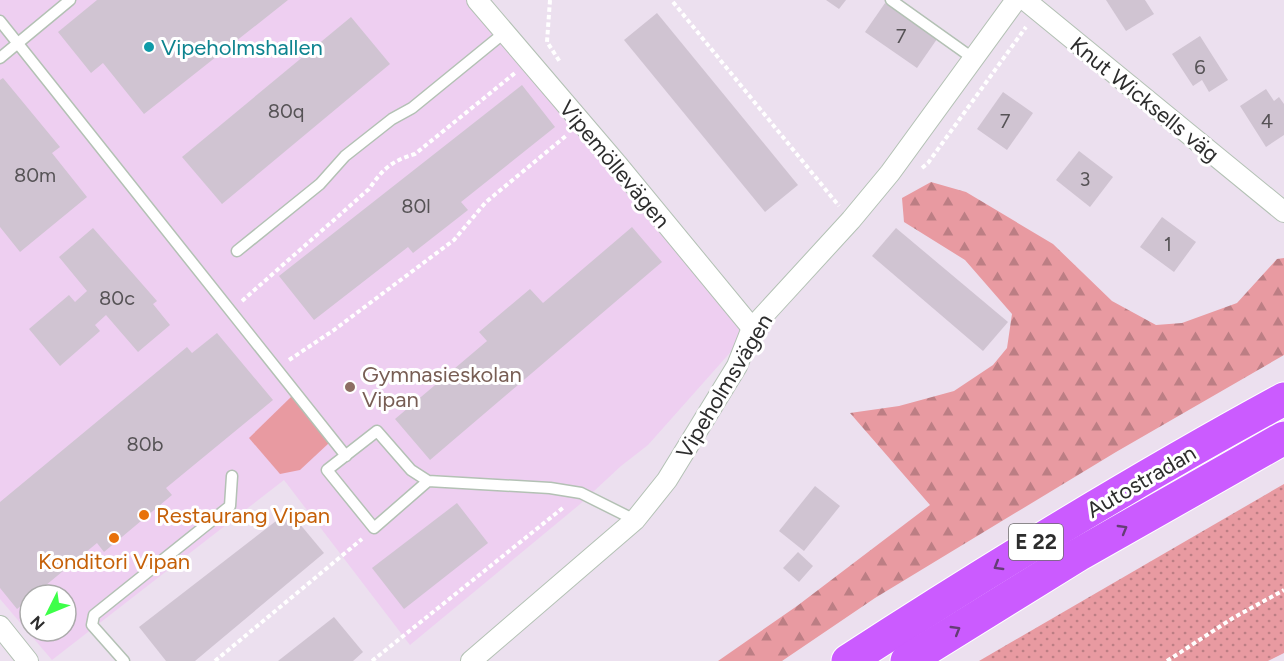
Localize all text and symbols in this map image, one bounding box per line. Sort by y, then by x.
house number: 7 [896,24,907,48]
street label: Knut Wicksells väg [1065,31,1225,168]
place label: Vipeholmshallen [161,34,323,61]
marker: Vipeholmshallen [142,40,156,54]
house number: 6 [1194,55,1206,79]
street label: Vipemöllevägen [553,95,676,234]
house number: 80q [268,99,304,123]
house number: 7 [1000,109,1011,133]
house number: 4 [1261,109,1273,133]
house number: 80m [14,163,56,187]
house number: 3 [1080,167,1090,191]
house number: 80l [401,194,431,218]
house number: 1 [1164,232,1172,256]
house number: 80c [99,286,135,310]
street label: Vipeholmsvägen [671,309,778,464]
place label: Gymnasieskolan Vipan [362,361,522,413]
marker: Gymnasieskolan Vipan [343,380,357,394]
house number: 80b [127,432,163,456]
street label: Autostradan [1082,439,1201,524]
place label: Restaurang Vipan [156,502,330,529]
marker: Restaurang Vipan [137,508,151,522]
road number: E 22 [1009,524,1063,560]
one-way arrow [1117,525,1127,537]
marker: Konditori Vipan [107,531,121,545]
place label: Konditori Vipan [38,548,190,575]
one-way arrow [994,558,1004,570]
north arrow [18,583,78,643]
text: N [26,612,49,634]
one-way arrow [950,625,960,637]

